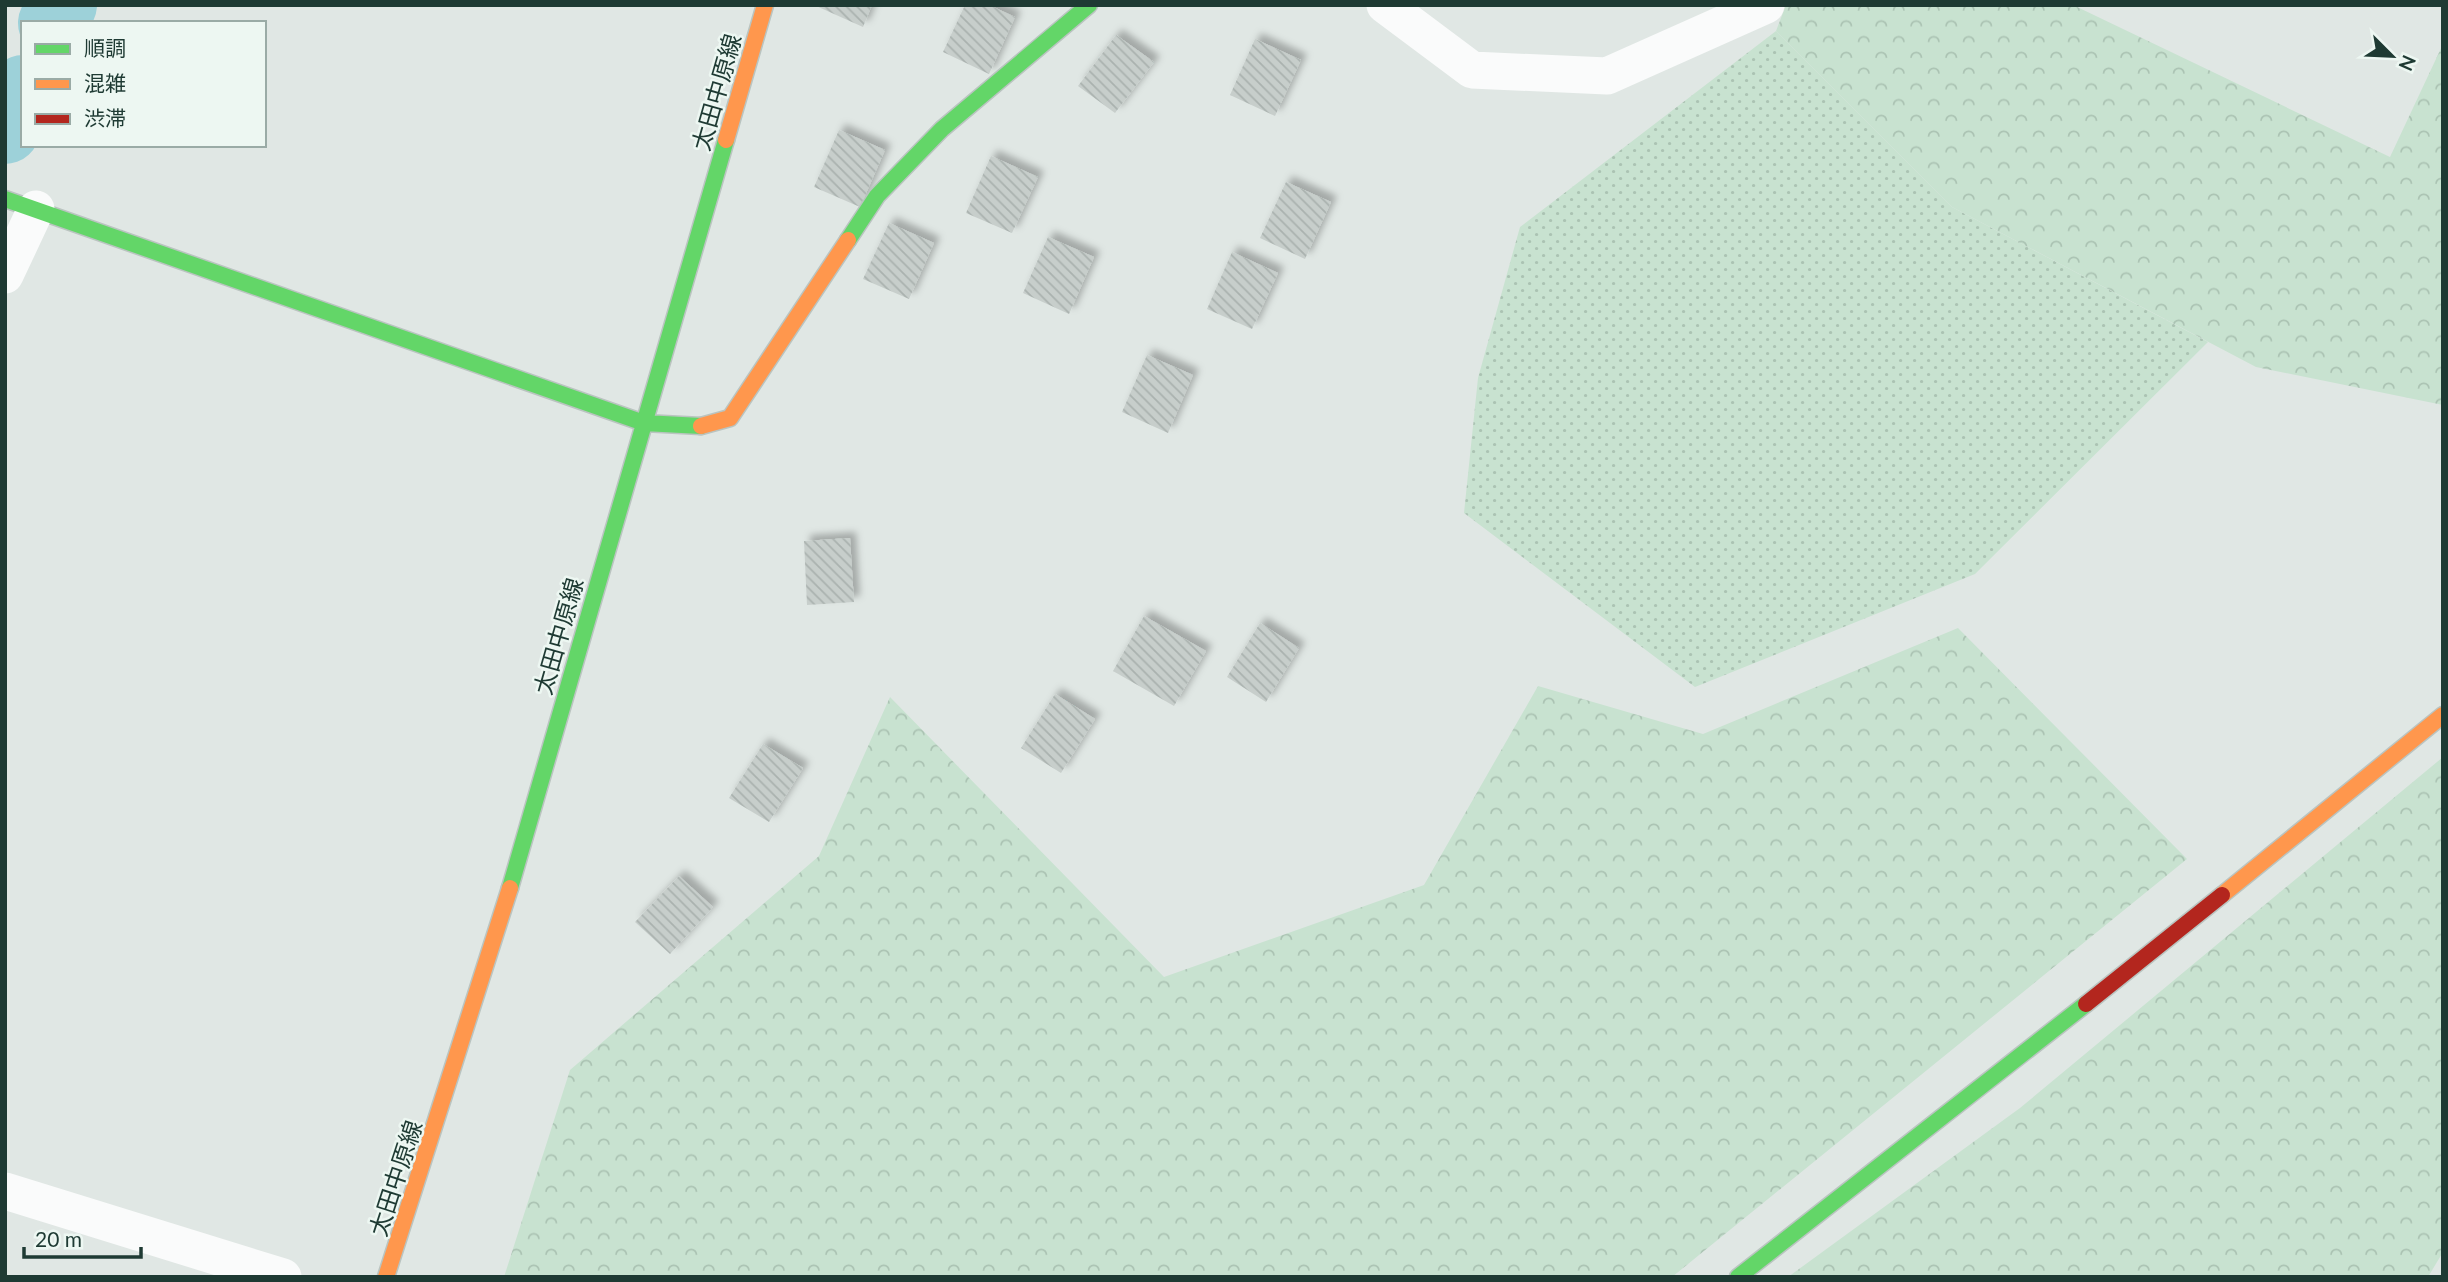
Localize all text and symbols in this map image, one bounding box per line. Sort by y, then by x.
legend [21,21,266,147]
north arrow [2357,21,2427,91]
street label: 太田中原線 [686,30,746,154]
text: 順調 [84,35,126,60]
text: N [2395,52,2421,74]
text: 混雑 [84,70,126,95]
text: 渋滞 [84,105,126,130]
street label: 太田中原線 [528,574,588,698]
street label: 太田中原線 [363,1116,427,1240]
scale bar [24,1216,142,1260]
text: 20 m [35,1226,82,1251]

